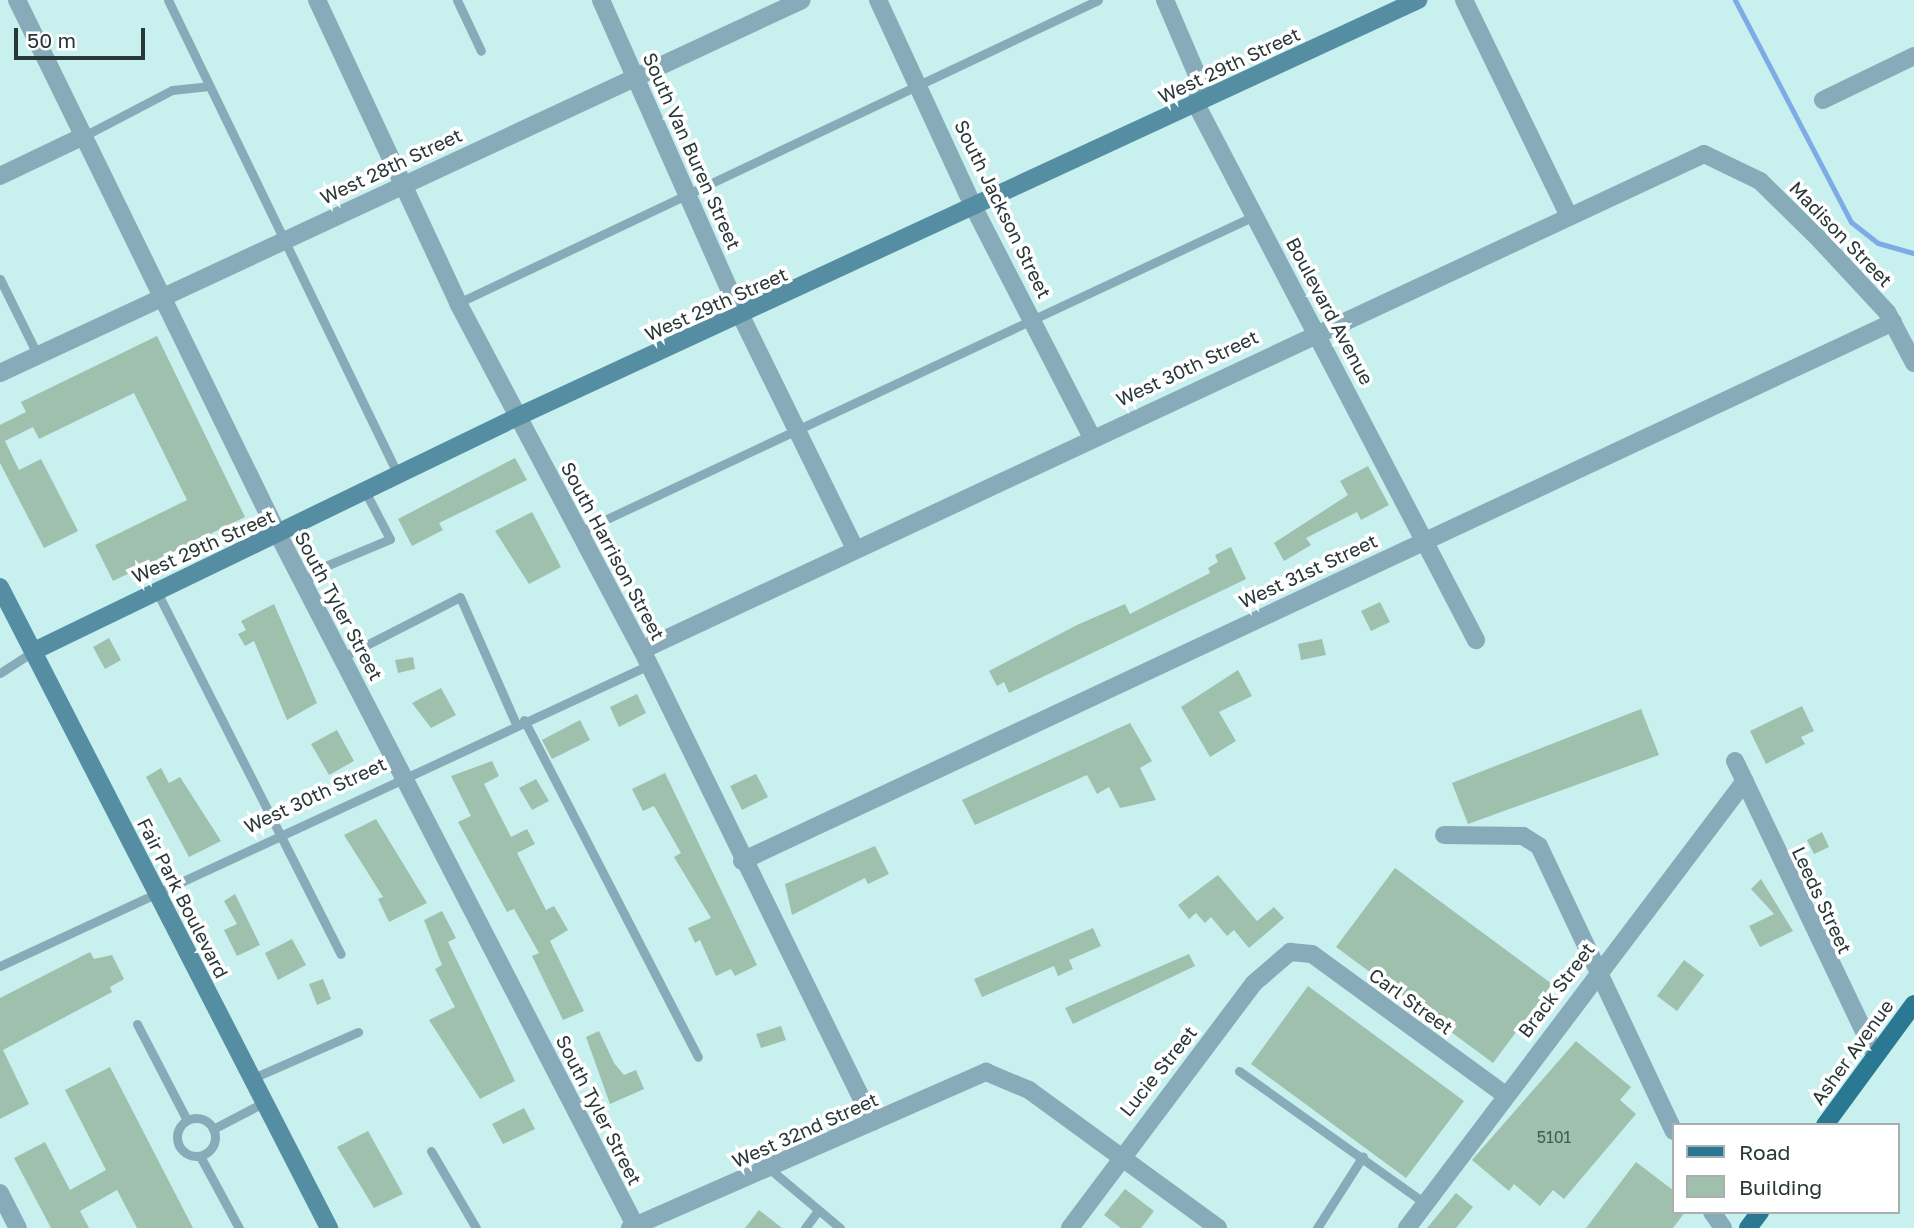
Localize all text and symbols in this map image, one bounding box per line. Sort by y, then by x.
scale bar [18,14,149,58]
street label: West 29th Street [1155,22,1303,108]
text: 50 m [27,27,76,53]
street label: South Van Buren Street [638,49,746,253]
street label: South Jackson Street [950,116,1056,302]
street label: West 28th Street [316,123,466,209]
street label: Madison Street [1785,176,1897,292]
street label: Boulevard Avenue [1282,233,1378,389]
street label: West 29th Street [641,262,791,346]
street label: West 30th Street [1112,325,1262,411]
street label: South Harrison Street [556,458,670,644]
street label: West 29th Street [128,504,278,588]
street label: South Tyler Street [290,528,388,684]
street label: West 31st Street [1235,529,1381,613]
street label: West 30th Street [240,752,390,838]
street label: Fair Park Boulevard [133,814,233,982]
street label: Leeds Street [1787,843,1857,957]
street label: Brack Street [1513,938,1599,1042]
street label: Carl Street [1365,963,1457,1039]
street label: Asher Avenue [1806,995,1898,1109]
street label: Lucie Street [1115,1021,1201,1121]
street label: South Tyler Street [551,1031,647,1189]
street label: West 32nd Street [728,1088,882,1172]
legend [1672,1123,1900,1214]
house number: 5101 [1537,1127,1571,1147]
text: Road [1739,1139,1790,1165]
text: Building [1739,1174,1822,1200]

